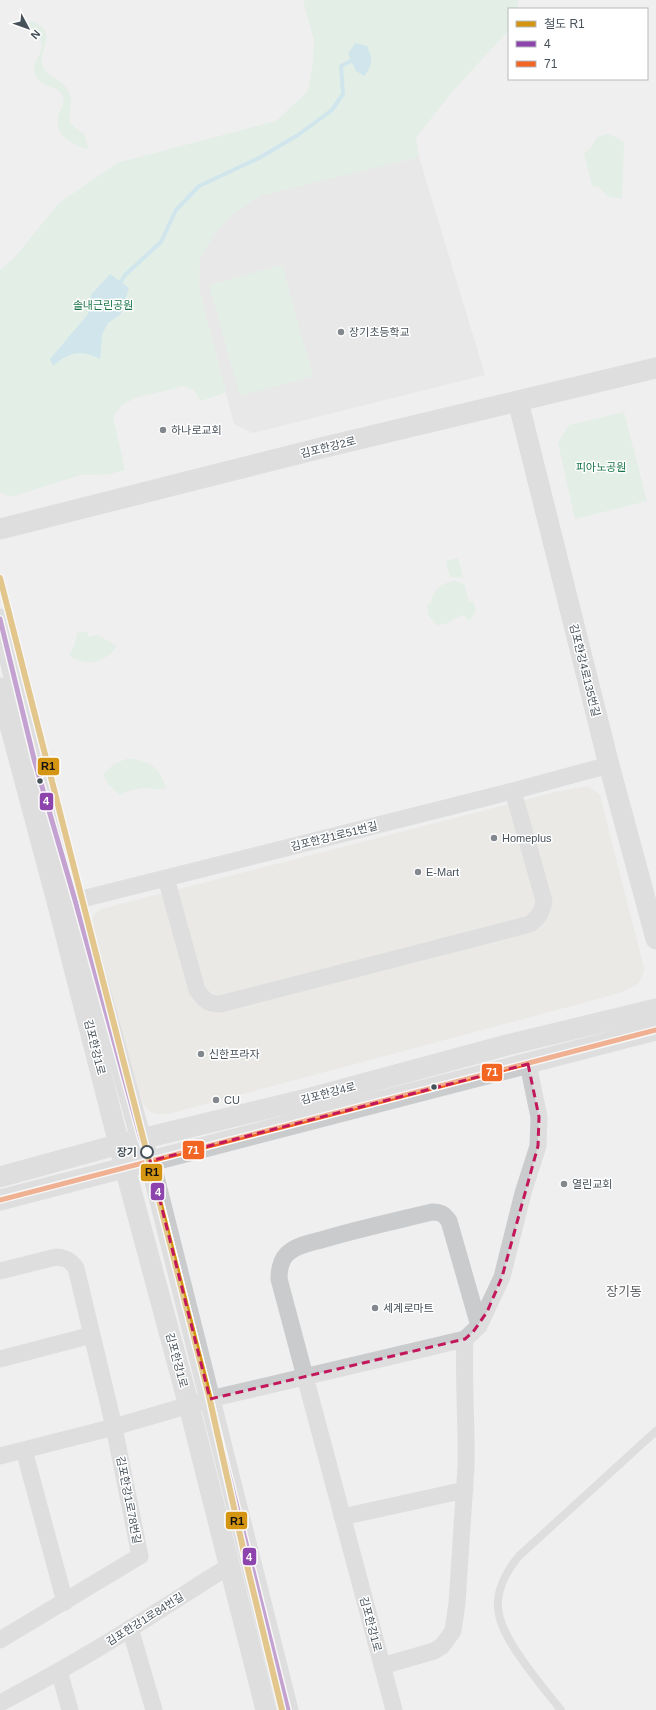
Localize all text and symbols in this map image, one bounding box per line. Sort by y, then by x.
north arrow [8,8,48,48]
legend [508,8,648,80]
text: 철도 R1 [544,17,585,31]
text: N [28,28,43,42]
text: 4 [544,37,551,51]
text: 71 [544,57,558,71]
park label: 솔내근린공원 [73,299,133,311]
place label: 장기초등학교 [349,326,410,338]
marker: 장기초등학교 [336,327,346,337]
place label: 하나로교회 [171,424,222,436]
marker: 하나로교회 [158,425,168,435]
street label: 김포한강2로 [299,434,357,460]
park label: 피아노공원 [576,461,626,473]
street label: 김포한강4로135번길 [568,622,602,718]
line badge: R1 [37,757,60,776]
text: R1 [41,760,55,772]
unlabelled marker [35,776,45,786]
line badge: 4 [39,792,54,811]
text: 4 [43,795,50,807]
street label: 김포한강1로51번길 [289,819,379,853]
place label: Homeplus [502,832,552,844]
marker: Homeplus [489,833,499,843]
place label: E-Mart [426,866,459,878]
marker: E-Mart [413,867,423,877]
street label: 김포한강1로 [82,1018,108,1076]
place label: 신한프라자 [209,1048,260,1060]
marker: 신한프라자 [196,1049,206,1059]
line badge: 71 [481,1063,503,1082]
text: 71 [486,1066,498,1078]
street label: 김포한강4로 [299,1080,357,1106]
unlabelled marker [429,1082,439,1092]
place label: CU [224,1094,240,1106]
marker: CU [211,1095,221,1105]
line badge: 71 [182,1140,205,1160]
text: 71 [187,1144,199,1156]
marker: 장기 [140,1145,154,1159]
place label: 장기 [117,1146,137,1158]
line badge: R1 [140,1163,163,1182]
text: R1 [145,1166,159,1178]
place label: 열린교회 [572,1178,612,1190]
marker: 열린교회 [559,1179,569,1189]
line badge: 4 [150,1182,165,1201]
text: 4 [155,1186,162,1198]
district label: 장기동 [606,1284,642,1299]
place label: 세계로마트 [383,1302,434,1314]
marker: 세계로마트 [370,1303,380,1313]
street label: 김포한강1로 [164,1331,190,1389]
street label: 김포한강1로78번길 [115,1455,143,1545]
line badge: R1 [225,1511,248,1530]
text: R1 [230,1515,244,1527]
line badge: 4 [242,1547,257,1566]
text: 4 [246,1551,253,1563]
street label: 김포한강1로84번길 [104,1590,186,1648]
street label: 김포한강1로 [358,1595,384,1653]

